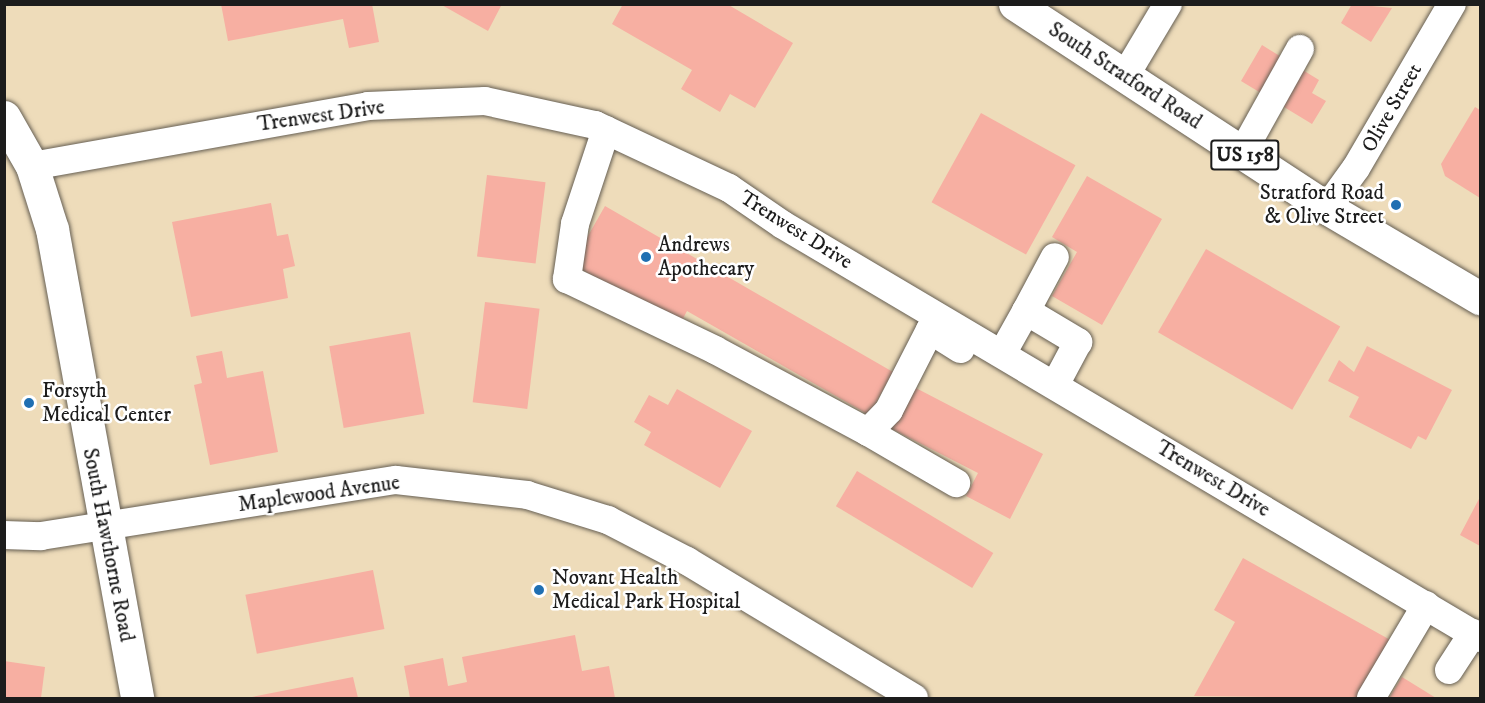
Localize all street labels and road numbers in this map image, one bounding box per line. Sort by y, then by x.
street label: South Stratford Road [1044,17,1206,135]
street label: Olive Street [1356,59,1428,157]
street label: Trenwest Drive [256,95,386,137]
road number: US 158 [1209,138,1281,172]
street label: Trenwest Drive [735,185,857,275]
street label: Trenwest Drive [1152,435,1274,523]
street label: South Hawthorne Road [77,446,139,644]
street label: Maplewood Avenue [237,470,401,518]

